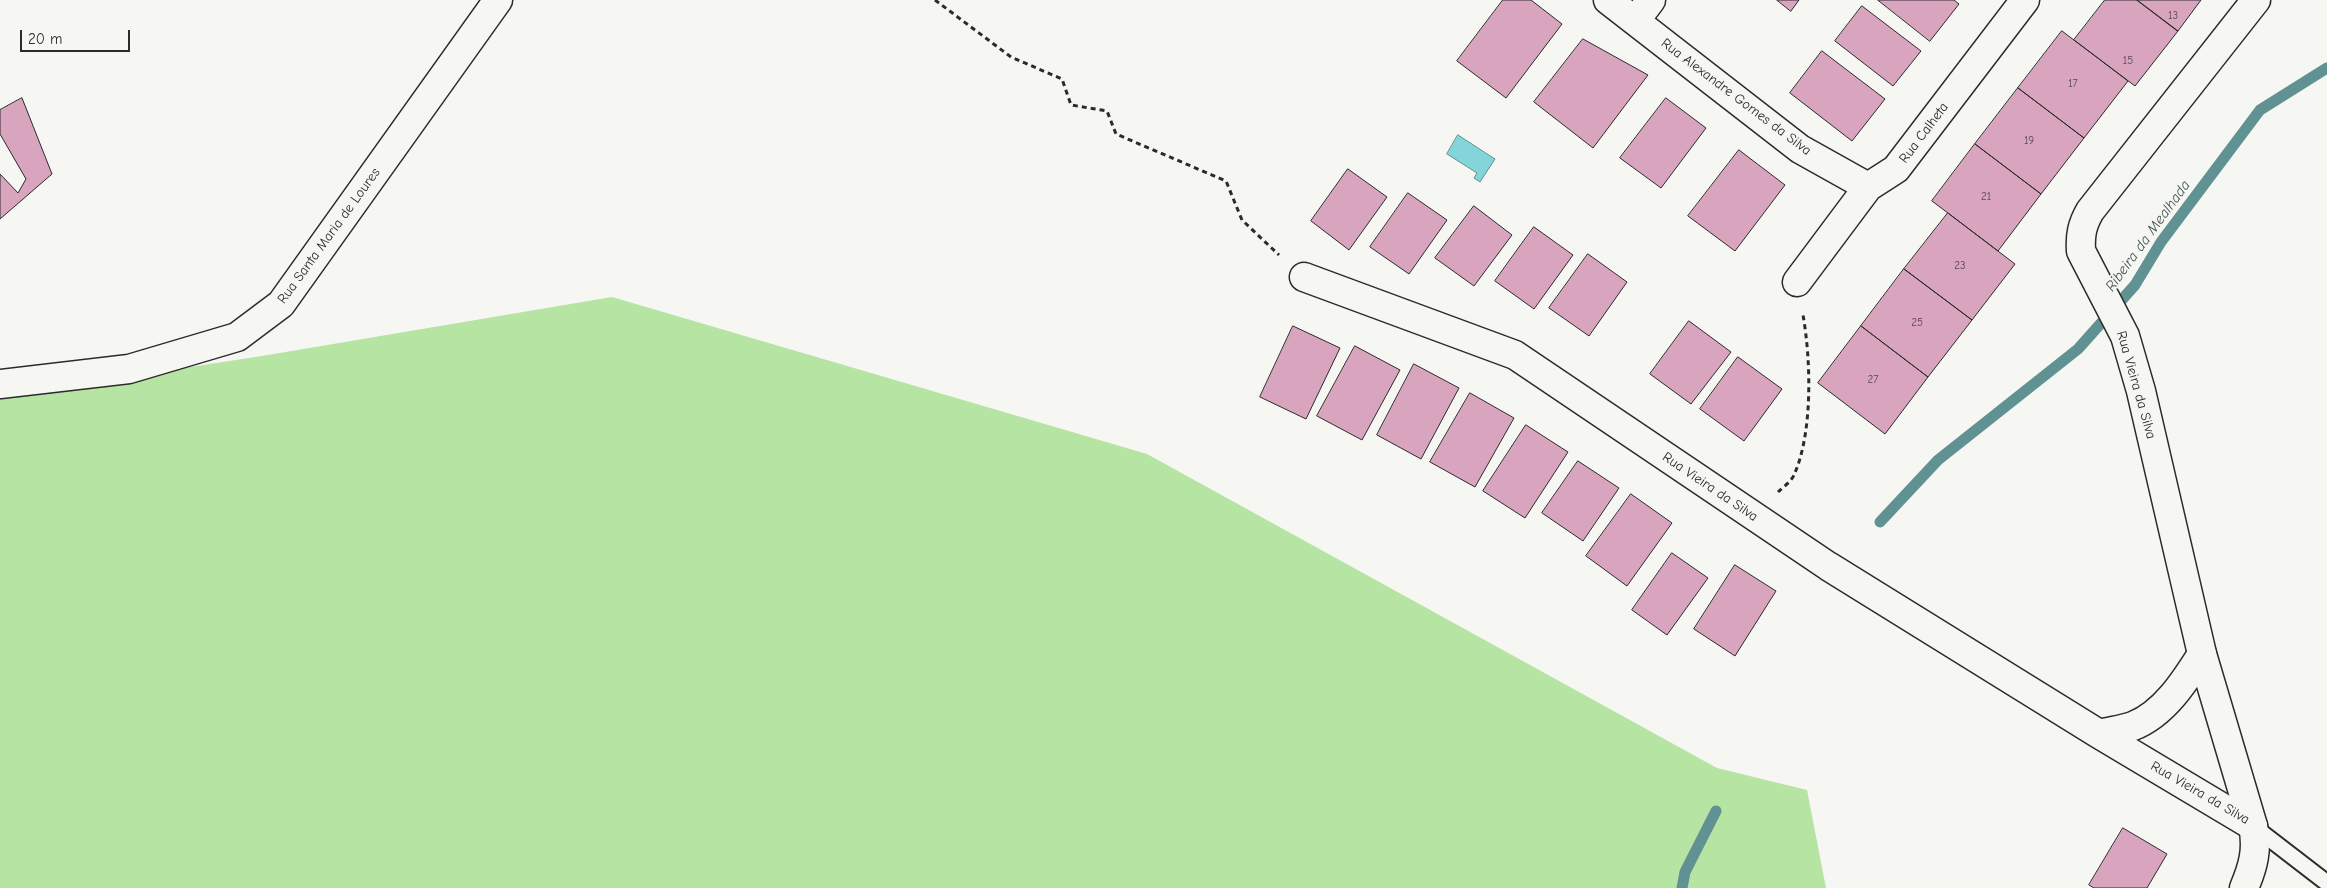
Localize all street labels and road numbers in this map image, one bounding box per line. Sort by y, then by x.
street label: Rua Alexandre Gomes da Silva [1658,35,1814,159]
street label: Rua Calheta [1896,99,1952,167]
street label: Rua Santa Maria de Loures [274,165,384,307]
street label: Rua Vieira da Silva [2113,329,2159,441]
street label: Rua Vieira da Silva [1659,449,1761,525]
street label: Rua Vieira da Silva [2147,758,2253,828]

